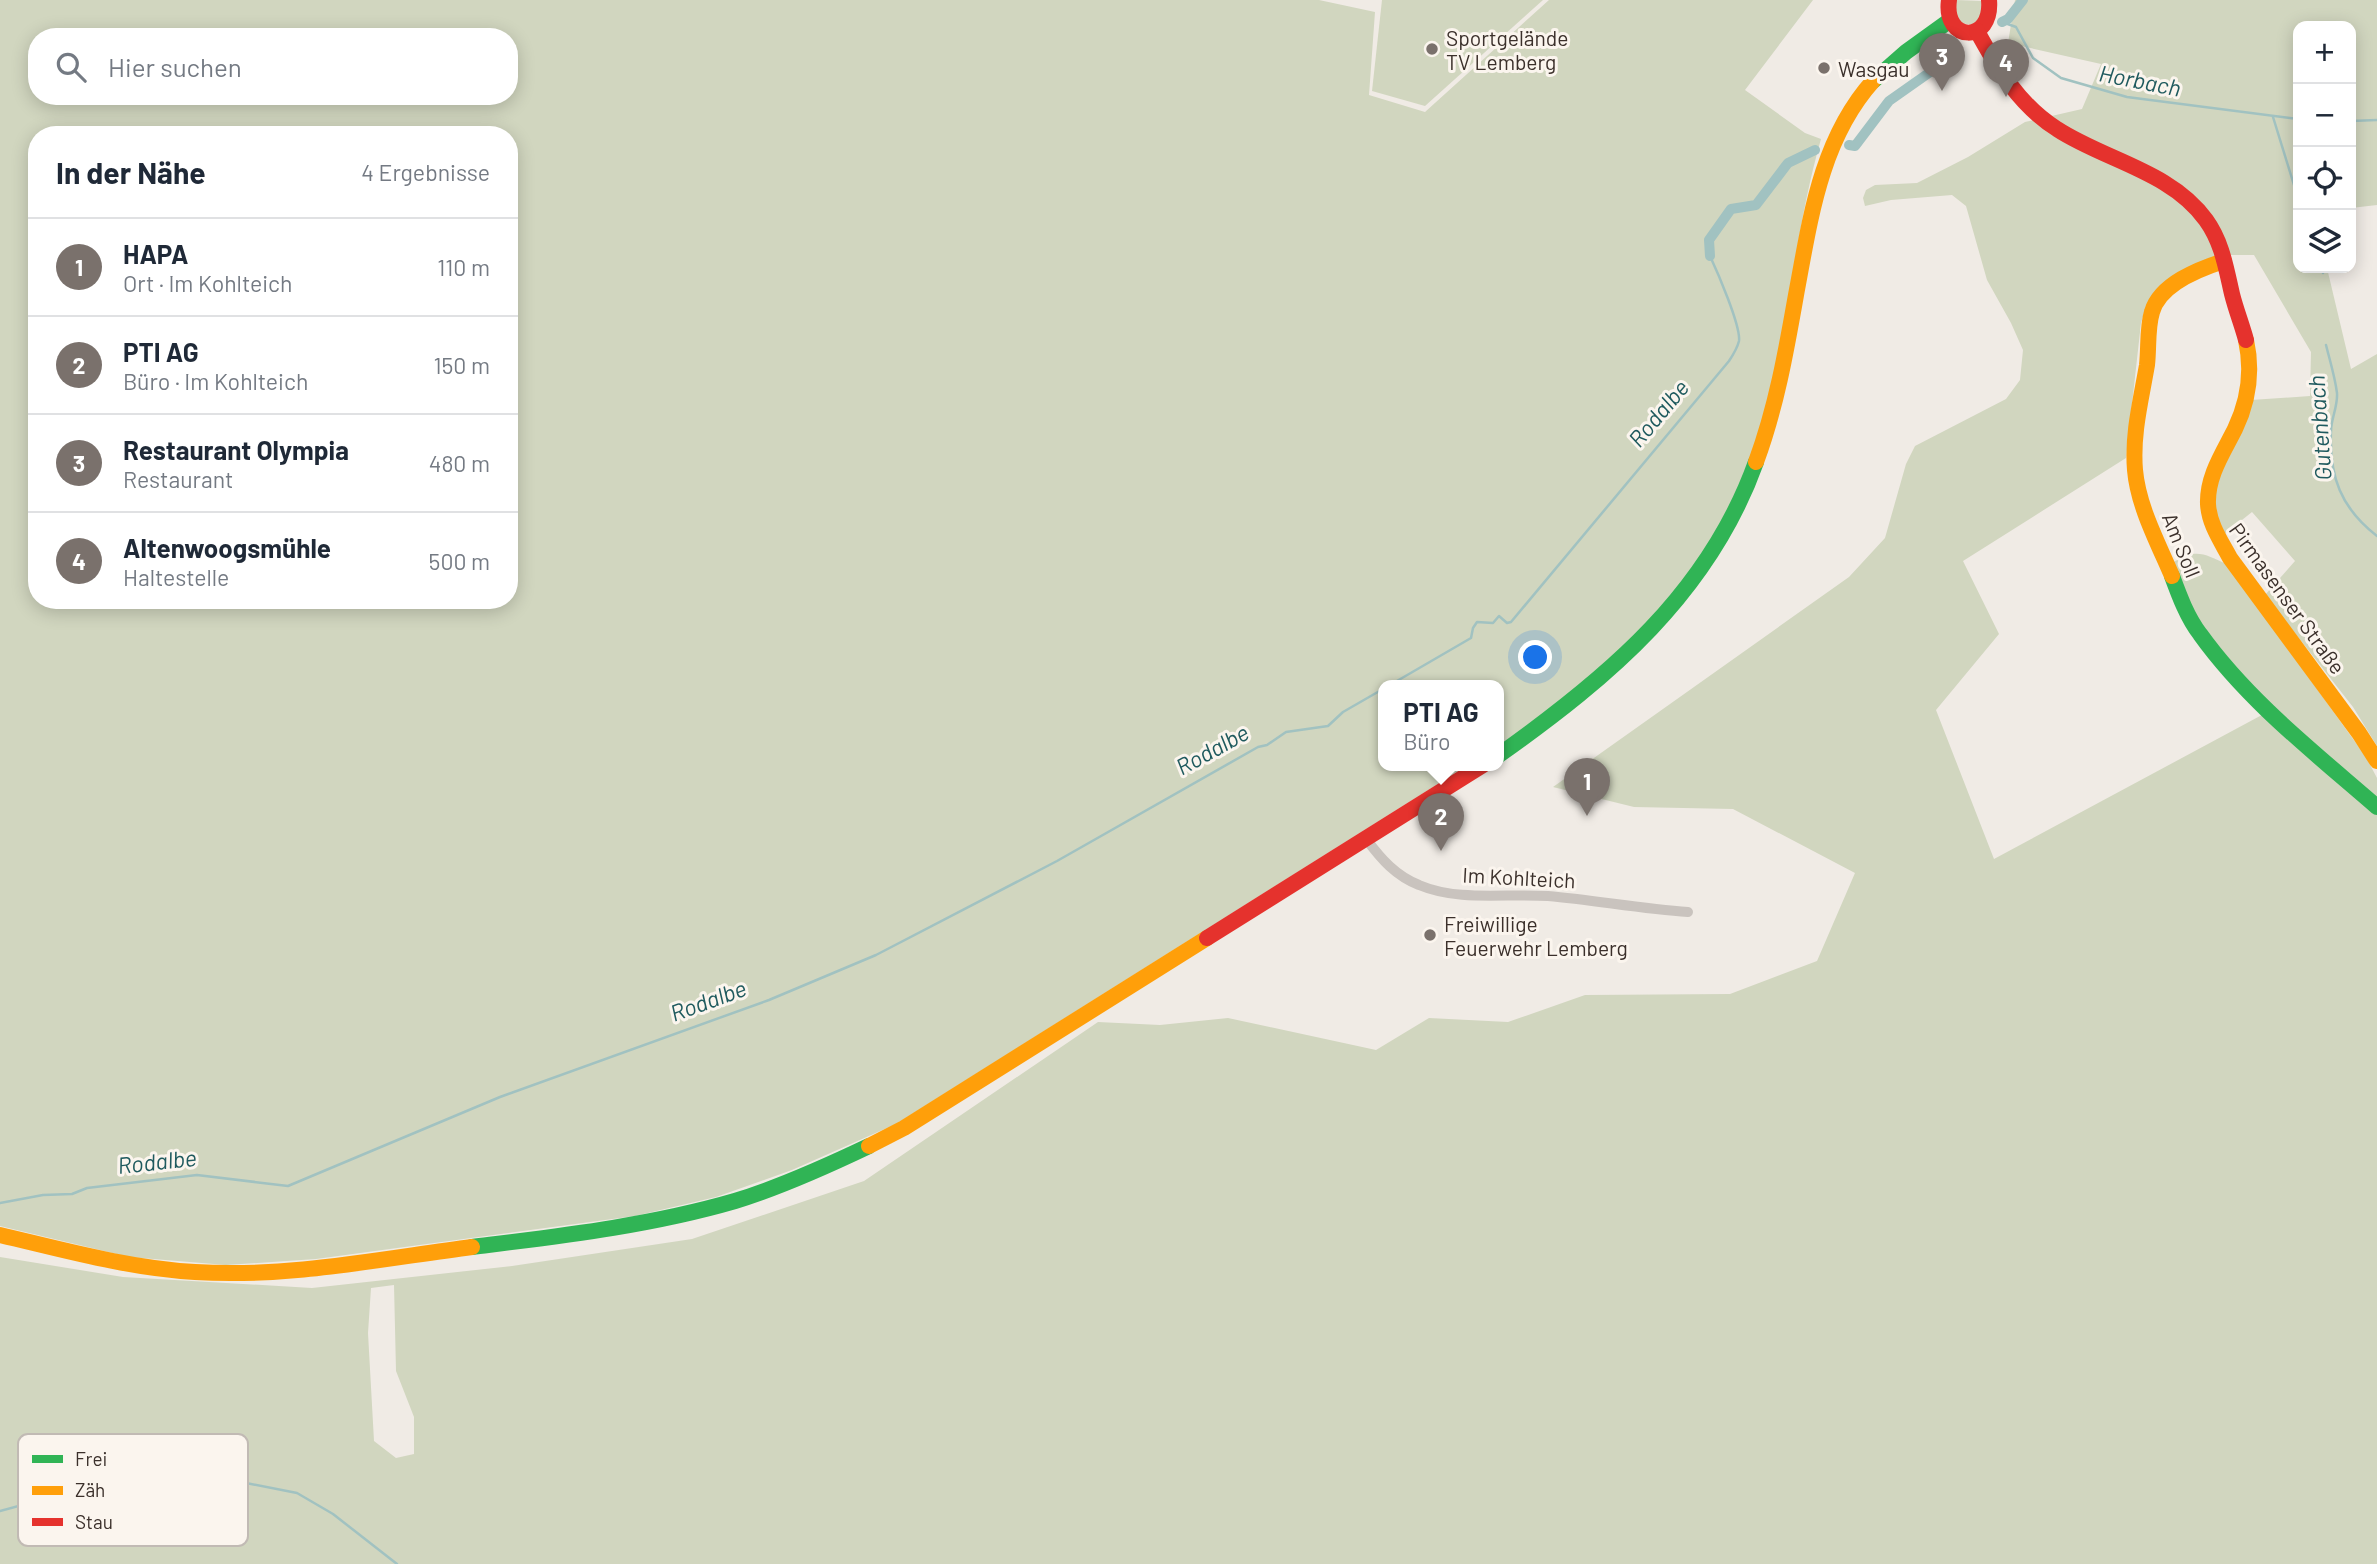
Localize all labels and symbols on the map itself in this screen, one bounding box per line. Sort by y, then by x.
place label: Sportgelände TV Lemberg [1446,25,1568,74]
pin: 3 [1919,33,1965,91]
pin: 4 [1983,39,2029,97]
marker: Sportgelände TV Lemberg [1424,41,1440,57]
place label: Wasgau [1838,56,1909,81]
water label: Horbach [2097,58,2183,102]
marker: Wasgau [1816,60,1832,76]
water label: Rodalbe [1622,374,1694,452]
water label: Gutenbach [2301,375,2337,481]
street label: Am Soll [2158,509,2206,581]
street label: Pirmasenser Straße [2225,518,2351,678]
your location [1518,640,1552,674]
water label: Rodalbe [1171,718,1253,780]
pin: 1 [1564,758,1610,816]
pin: 2 [1418,793,1464,851]
street label: Im Kohlteich [1462,862,1576,892]
place label: Freiwillige Feuerwehr Lemberg [1444,911,1628,960]
marker: Freiwillige Feuerwehr Lemberg [1422,927,1438,943]
water label: Rodalbe [666,973,750,1027]
water label: Rodalbe [116,1143,198,1179]
legend [18,1434,248,1546]
text: Frei [75,1447,107,1470]
text: Zäh [75,1478,105,1501]
text: Stau [75,1510,113,1533]

